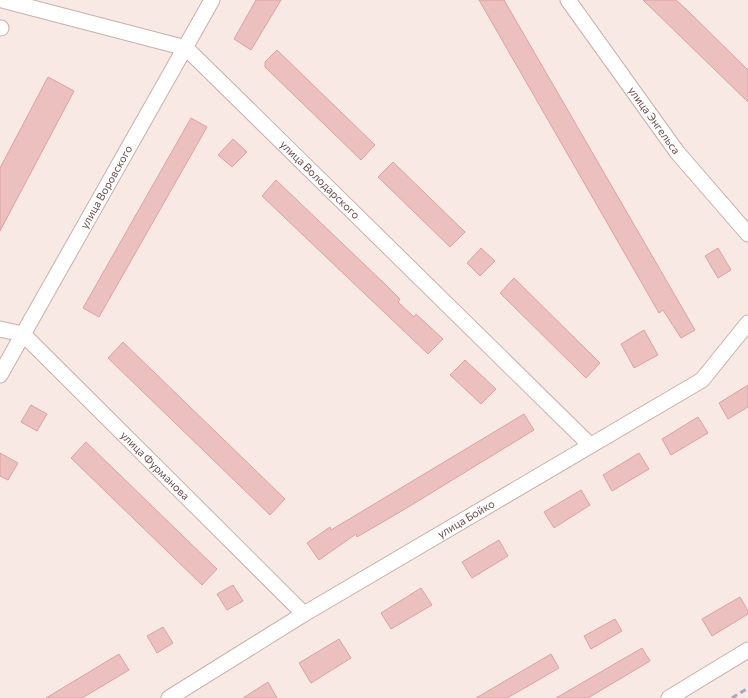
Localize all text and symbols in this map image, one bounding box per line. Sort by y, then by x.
street label: улица Энгельса [626,84,683,156]
street label: улица Володарского [278,137,363,221]
street label: улица Воровского [77,142,135,231]
street label: улица Фурманова [118,428,193,502]
street label: улица Бойко [435,496,497,540]

